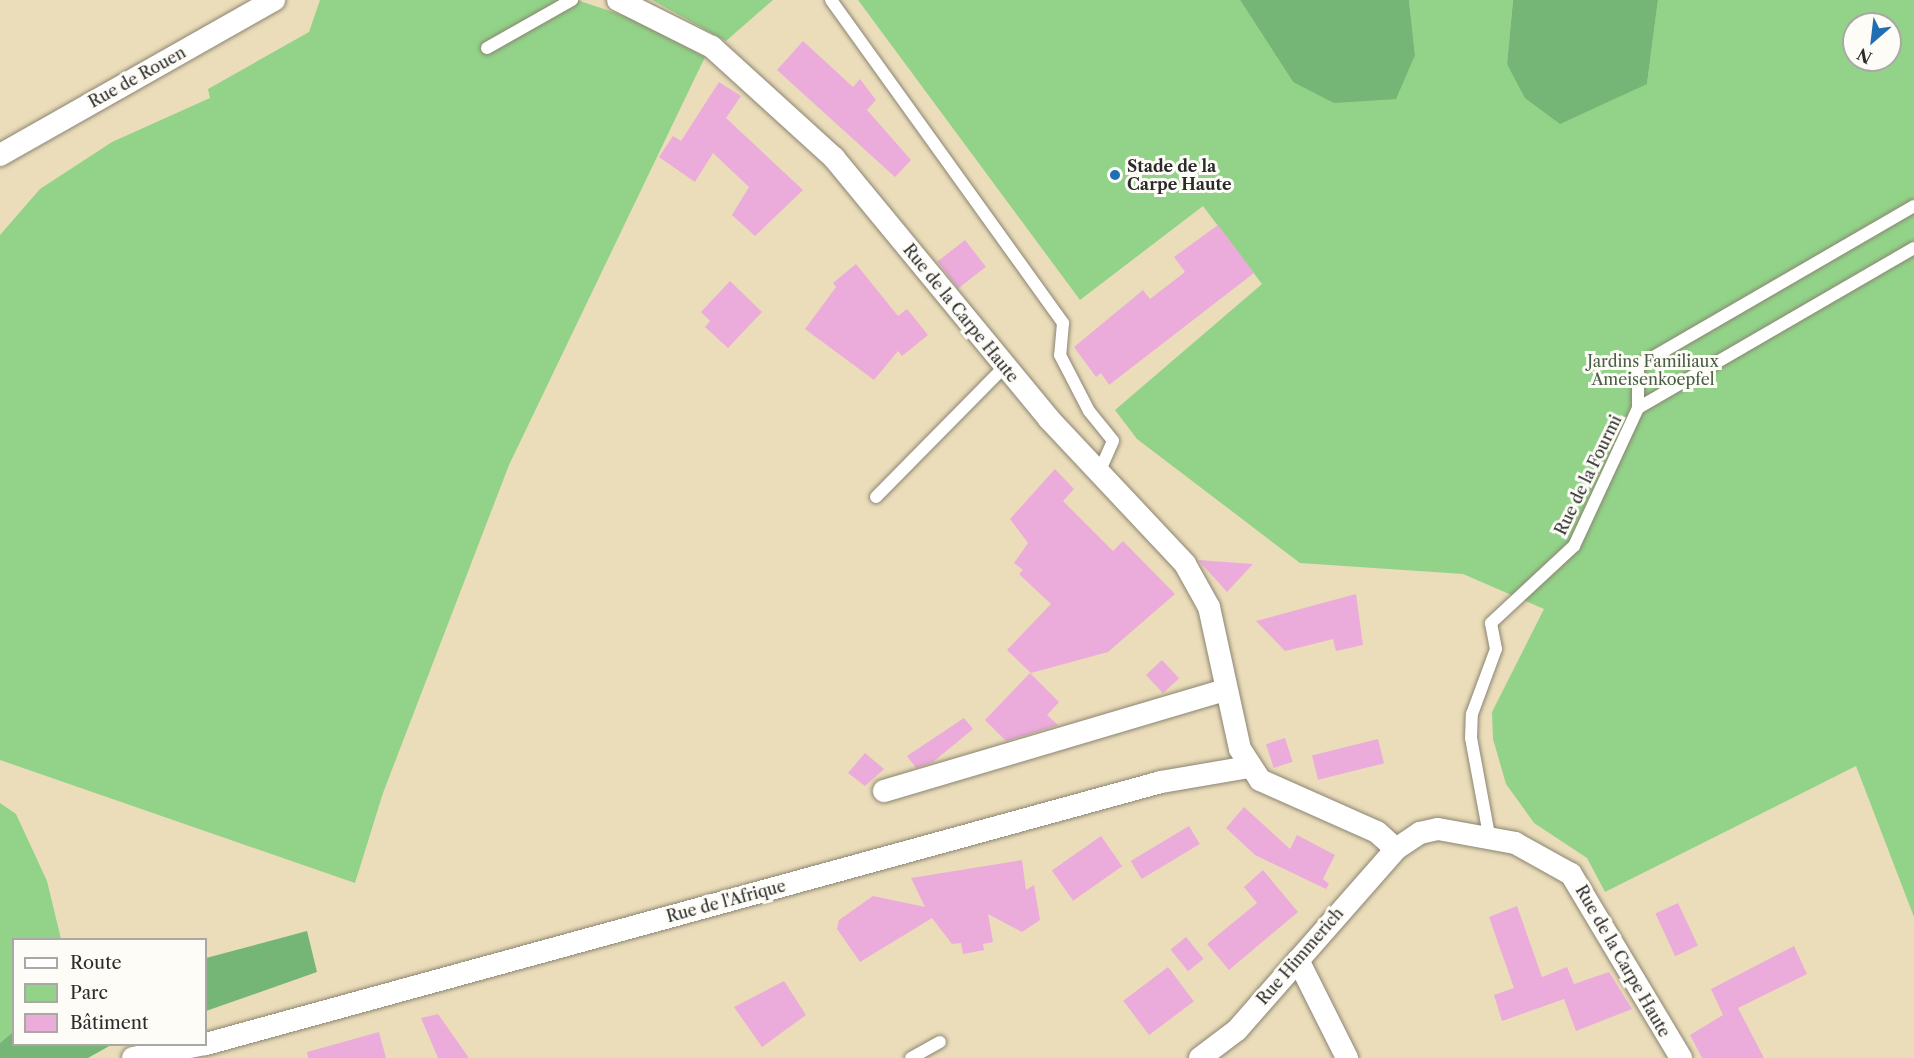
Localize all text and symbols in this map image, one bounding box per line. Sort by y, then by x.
north arrow [1842,12,1902,72]
street label: Rue de Rouen [85,42,189,112]
text: N [1854,44,1875,68]
place label: Stade de la Carpe Haute [1127,156,1232,194]
marker: Stade de la Carpe Haute [1108,168,1122,182]
street label: Rue de la Carpe Haute [899,240,1023,386]
park label: Jardins Familiaux Ameisenkoepfel [1587,351,1719,389]
street label: Rue de la Fourmi [1551,412,1625,538]
street label: Rue de l'Afrique [664,876,788,926]
street label: Rue de la Carpe Haute [1572,882,1674,1040]
street label: Rue Himmerich [1253,904,1347,1008]
legend [12,938,207,1046]
text: Route [70,952,122,974]
text: Parc [70,982,108,1004]
text: Bâtiment [70,1012,148,1034]

